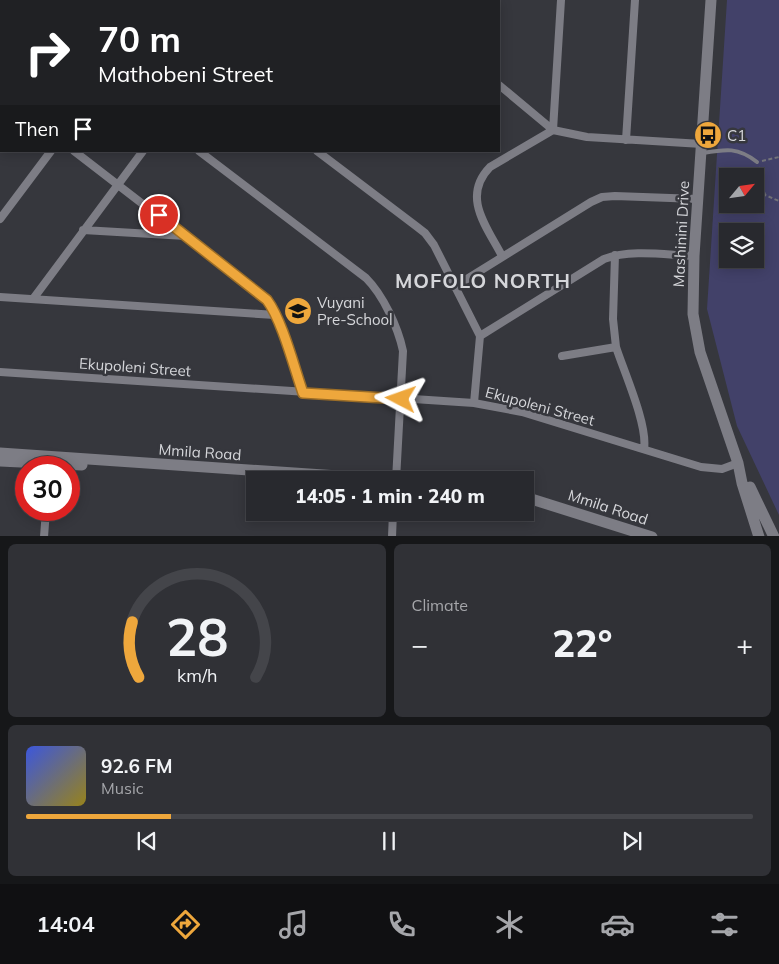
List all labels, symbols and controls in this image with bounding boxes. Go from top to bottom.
text: 70 m [98,17,181,61]
icon: right [15,20,80,85]
text: Mathobeni Street [98,60,273,88]
icon: arrive [69,115,97,143]
text: Then [15,117,59,141]
bus stop icon: C1 [693,120,723,150]
place label: C1 [727,126,746,145]
north arrow [719,168,764,212]
map controls [719,168,764,268]
street label: Mashinini Drive [669,180,693,288]
pin [138,194,180,236]
icon: arrive [145,201,173,229]
button: layers [719,223,764,268]
district label: MOFOLO NORTH [395,268,571,293]
place label: Vuyani Pre-School [317,293,393,329]
school or university icon: Vuyani Pre-School [283,296,313,326]
street label: Ekupoleni Street [78,354,192,380]
position arrow [374,372,426,424]
street label: Ekupoleni Street [483,382,597,430]
street label: Mmila Road [158,440,242,464]
speed limit sign: 30 [15,456,80,521]
text: 14:05 · 1 min · 240 m [295,484,485,508]
street label: Mmila Road [566,485,650,529]
text: Climate [412,595,468,615]
text: 28 [166,604,228,669]
text: 22° [552,619,612,667]
text: − [412,627,428,662]
text: + [736,627,753,662]
text: km/h [177,664,217,686]
text: 92.6 FM [101,754,173,778]
text: Music [101,778,144,798]
icon: previous [133,827,161,855]
icon: pause [375,827,403,855]
icon: next [618,827,646,855]
icon: directions [168,907,203,942]
icon: music [276,907,311,942]
icon: phone [384,907,419,942]
icon: climate [492,907,527,942]
icon: car [600,907,635,942]
icon: filters [707,907,742,942]
text: 14:04 [36,910,95,938]

